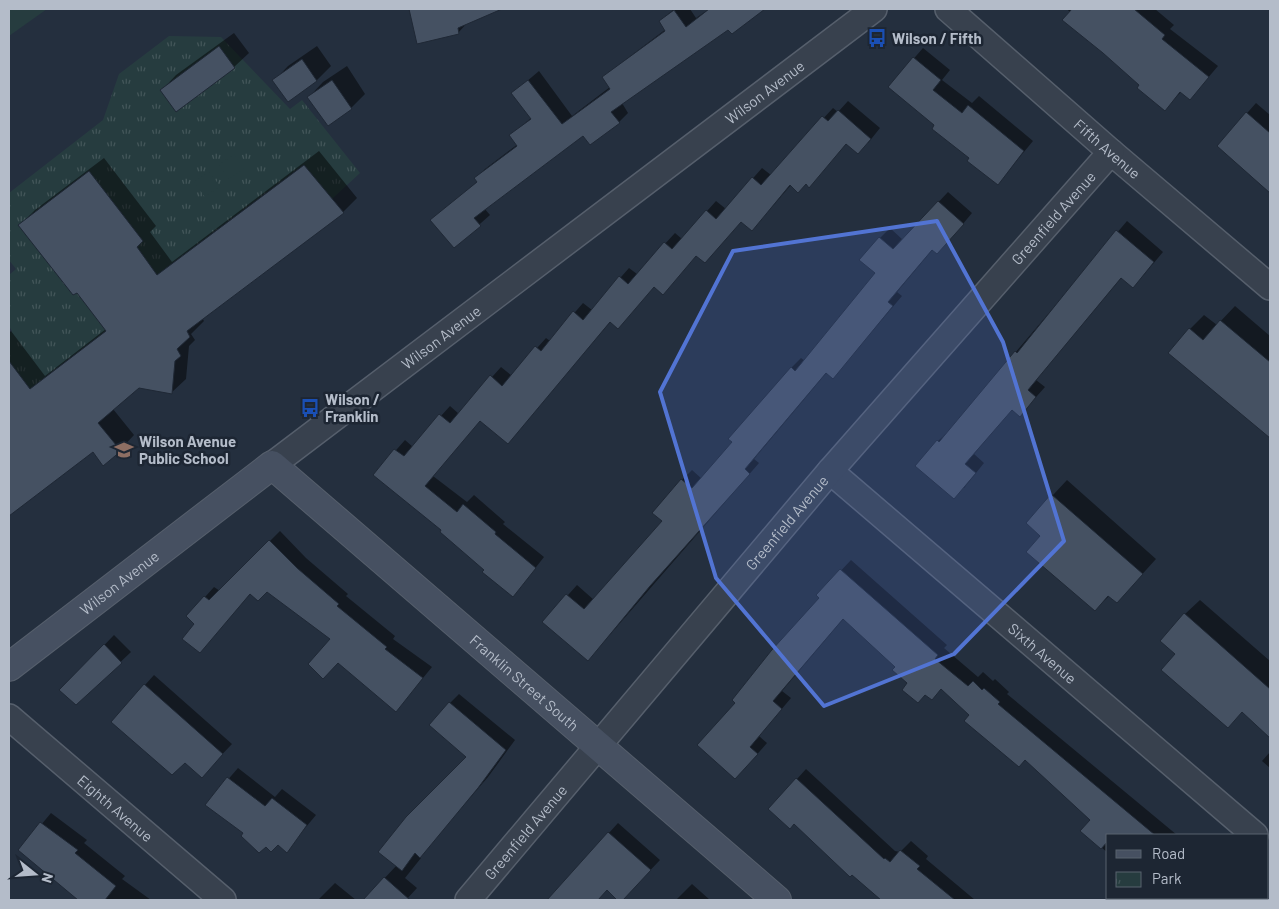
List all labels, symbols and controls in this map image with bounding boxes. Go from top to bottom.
bus stop icon: Wilson / Fifth [866,27,888,49]
place label: Wilson / Fifth [892,29,982,47]
street label: Wilson Avenue [721,56,808,128]
street label: Fifth Avenue [1071,115,1144,182]
street label: Greenfield Avenue [1007,167,1099,268]
street label: Wilson Avenue [398,301,484,373]
place label: Wilson / Franklin [325,390,380,425]
bus stop icon: Wilson / Franklin [299,397,321,419]
place label: Wilson Avenue Public School [139,432,236,467]
school or university icon: Wilson Avenue Public School [113,439,135,461]
street label: Greenfield Avenue [742,471,832,573]
street label: Wilson Avenue [76,546,162,618]
street label: Sixth Avenue [1005,619,1080,687]
street label: Franklin Street South [466,631,583,734]
street label: Eighth Avenue [74,771,157,845]
street label: Greenfield Avenue [480,781,570,883]
legend [1106,834,1269,899]
text: Road [1152,844,1185,862]
north arrow [10,849,60,899]
text: Park [1152,869,1182,887]
text: N [38,871,57,885]

